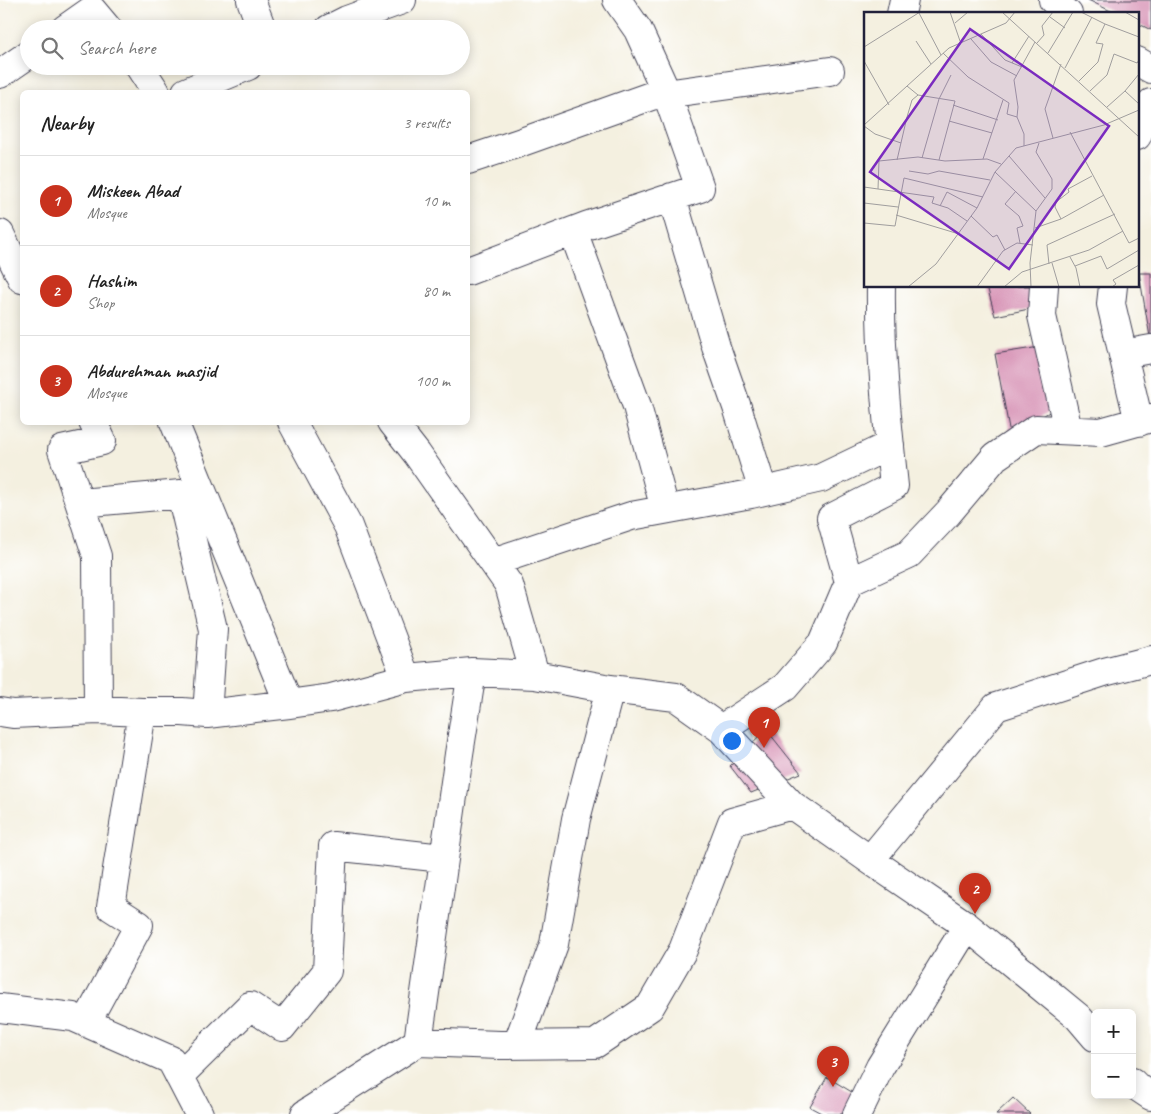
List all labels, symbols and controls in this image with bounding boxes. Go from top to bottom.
inset map [864,12,1138,288]
search box [20,20,470,75]
icon: search [38,34,66,62]
text: Search here [78,36,155,60]
text: Nearby [40,110,93,136]
text: 3 results [403,113,450,133]
text: Miskeen Abad [87,179,179,203]
text: 1 [52,191,60,211]
text: 10 m [423,191,450,211]
text: Mosque [87,203,127,223]
text: Hashim [87,269,136,293]
text: 2 [52,281,60,301]
text: 80 m [423,281,450,301]
text: Shop [87,293,114,313]
text: Abdurehman masjid [87,359,216,383]
text: 3 [52,371,60,391]
text: 100 m [416,371,450,391]
text: Mosque [87,383,127,403]
pin: 1 [748,707,780,748]
your location [719,728,745,754]
pin: 2 [959,873,991,914]
map controls [1091,1009,1136,1099]
button: + [1091,1009,1136,1054]
pin: 3 [817,1046,849,1087]
button: − [1091,1054,1136,1099]

